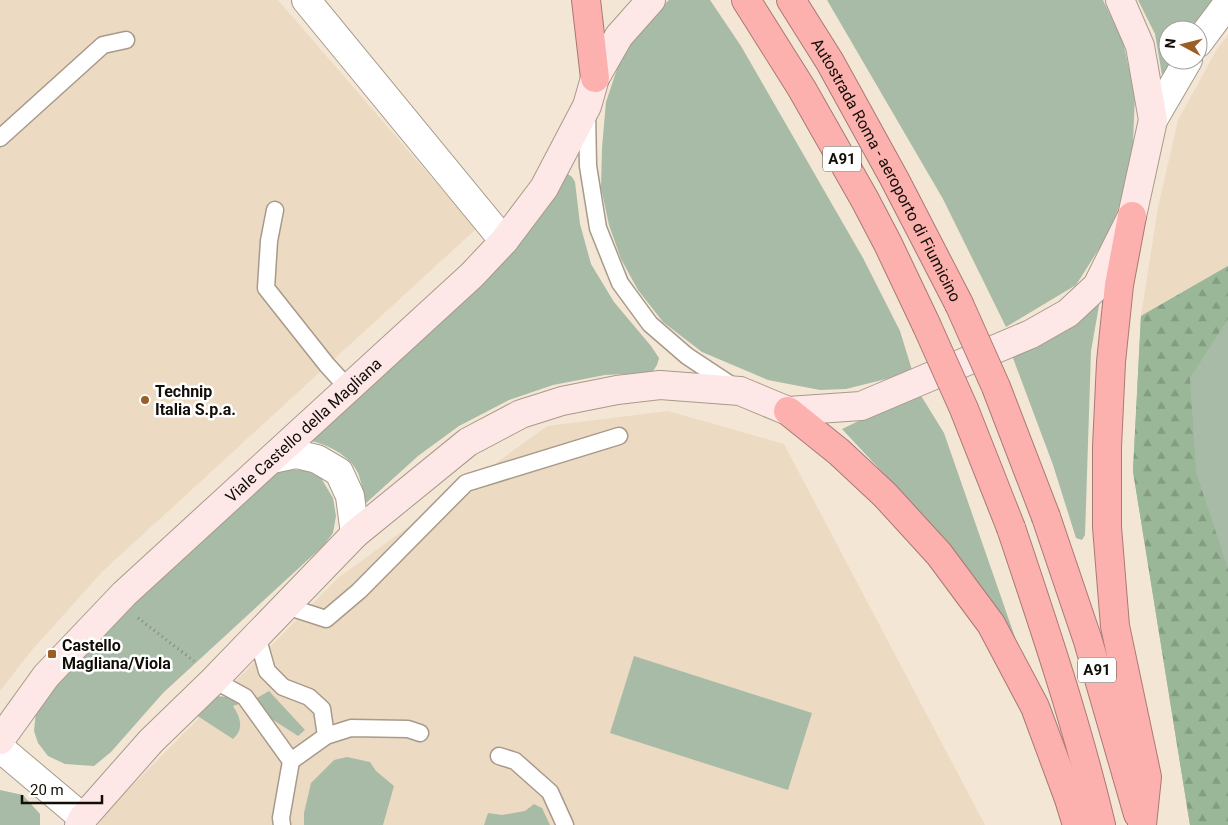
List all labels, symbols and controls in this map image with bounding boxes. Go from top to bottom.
north arrow [1158,20,1208,70]
street label: Autostrada Roma - aeroporto di Fiumicino [808,34,966,305]
text: N [1162,38,1179,49]
road number: A91 [823,146,861,172]
street label: Viale Castello della Magliana [221,354,385,506]
place label: Technip Italia S.p.a. [155,382,236,419]
marker: Technip Italia S.p.a. [139,394,151,406]
place label: Castello Magliana/Viola [62,636,171,673]
marker: Castello Magliana/Viola [46,648,58,660]
road number: A91 [1078,658,1116,682]
scale bar [22,772,102,804]
text: 20 m [30,781,64,799]

